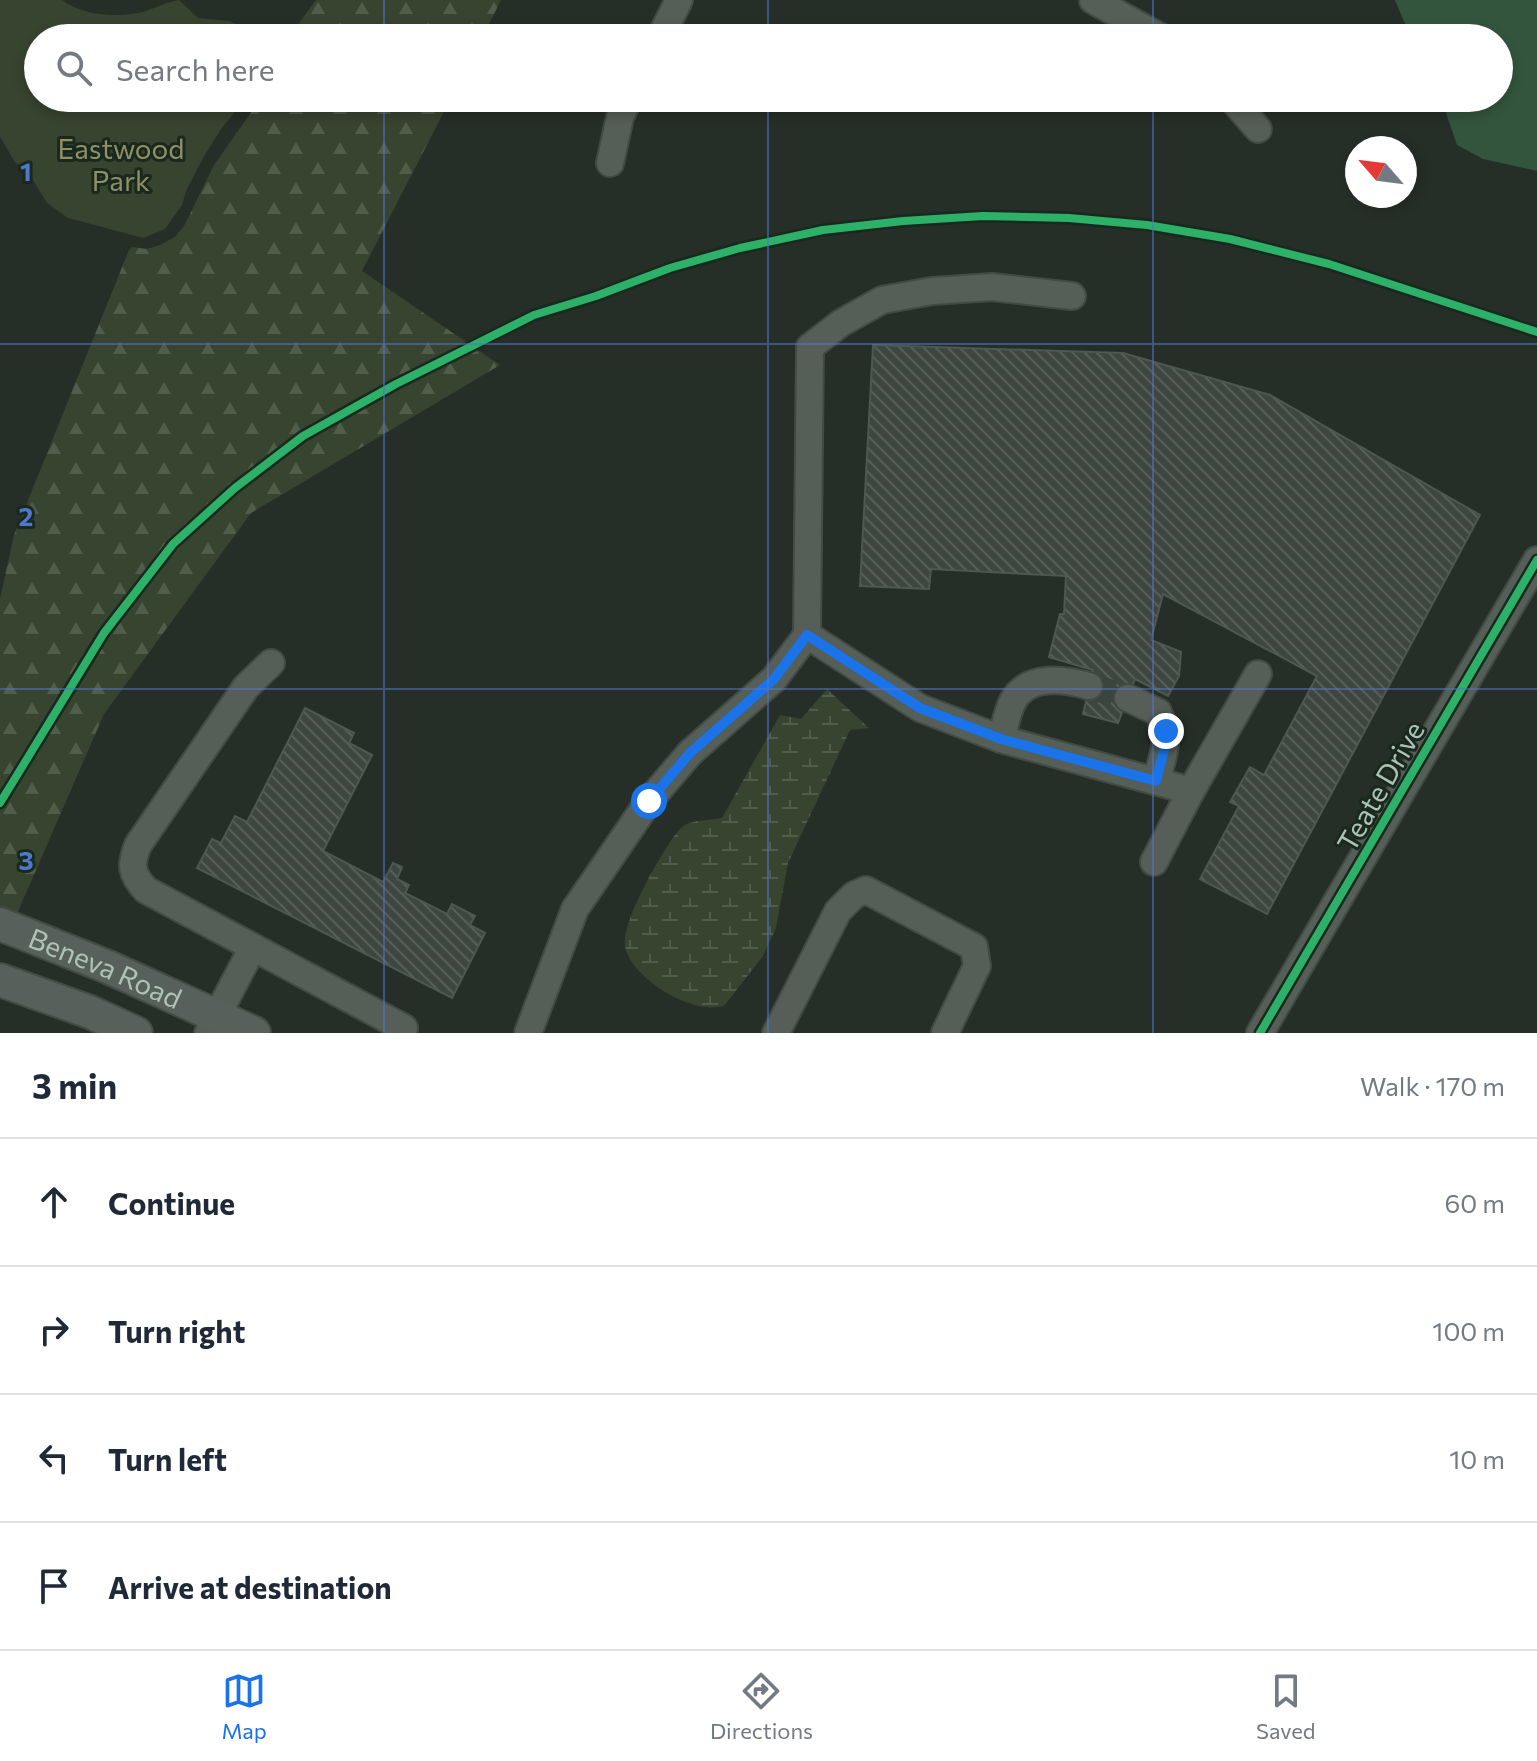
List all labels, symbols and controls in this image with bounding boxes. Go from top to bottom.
search box [24,24,1513,112]
icon: search [52,46,96,90]
text: Search here [116,50,275,87]
park label: Eastwood Park [58,131,184,197]
north arrow [1345,136,1417,208]
text: 1 [20,155,32,186]
text: 2 [19,500,33,531]
route end [1148,713,1184,749]
street label: Teate Drive [1329,715,1431,857]
route start [631,783,667,819]
text: 3 [18,844,34,875]
street label: Beneva Road [24,920,187,1015]
text: 3 min [32,1064,117,1106]
text: Walk · 170 m [1360,1070,1505,1101]
icon: ahead [32,1180,76,1224]
text: Continue [108,1184,235,1221]
text: 60 m [1445,1187,1505,1218]
icon: right [32,1308,76,1352]
text: Turn right [108,1312,245,1349]
text: 100 m [1432,1315,1505,1346]
icon: left [32,1436,76,1480]
text: Turn left [108,1440,227,1477]
text: 10 m [1449,1443,1505,1474]
icon: arrive [32,1564,76,1608]
text: Arrive at destination [108,1568,392,1605]
tab: Map [222,1669,267,1744]
tab: Directions [710,1669,813,1744]
tab: Saved [1256,1669,1315,1744]

